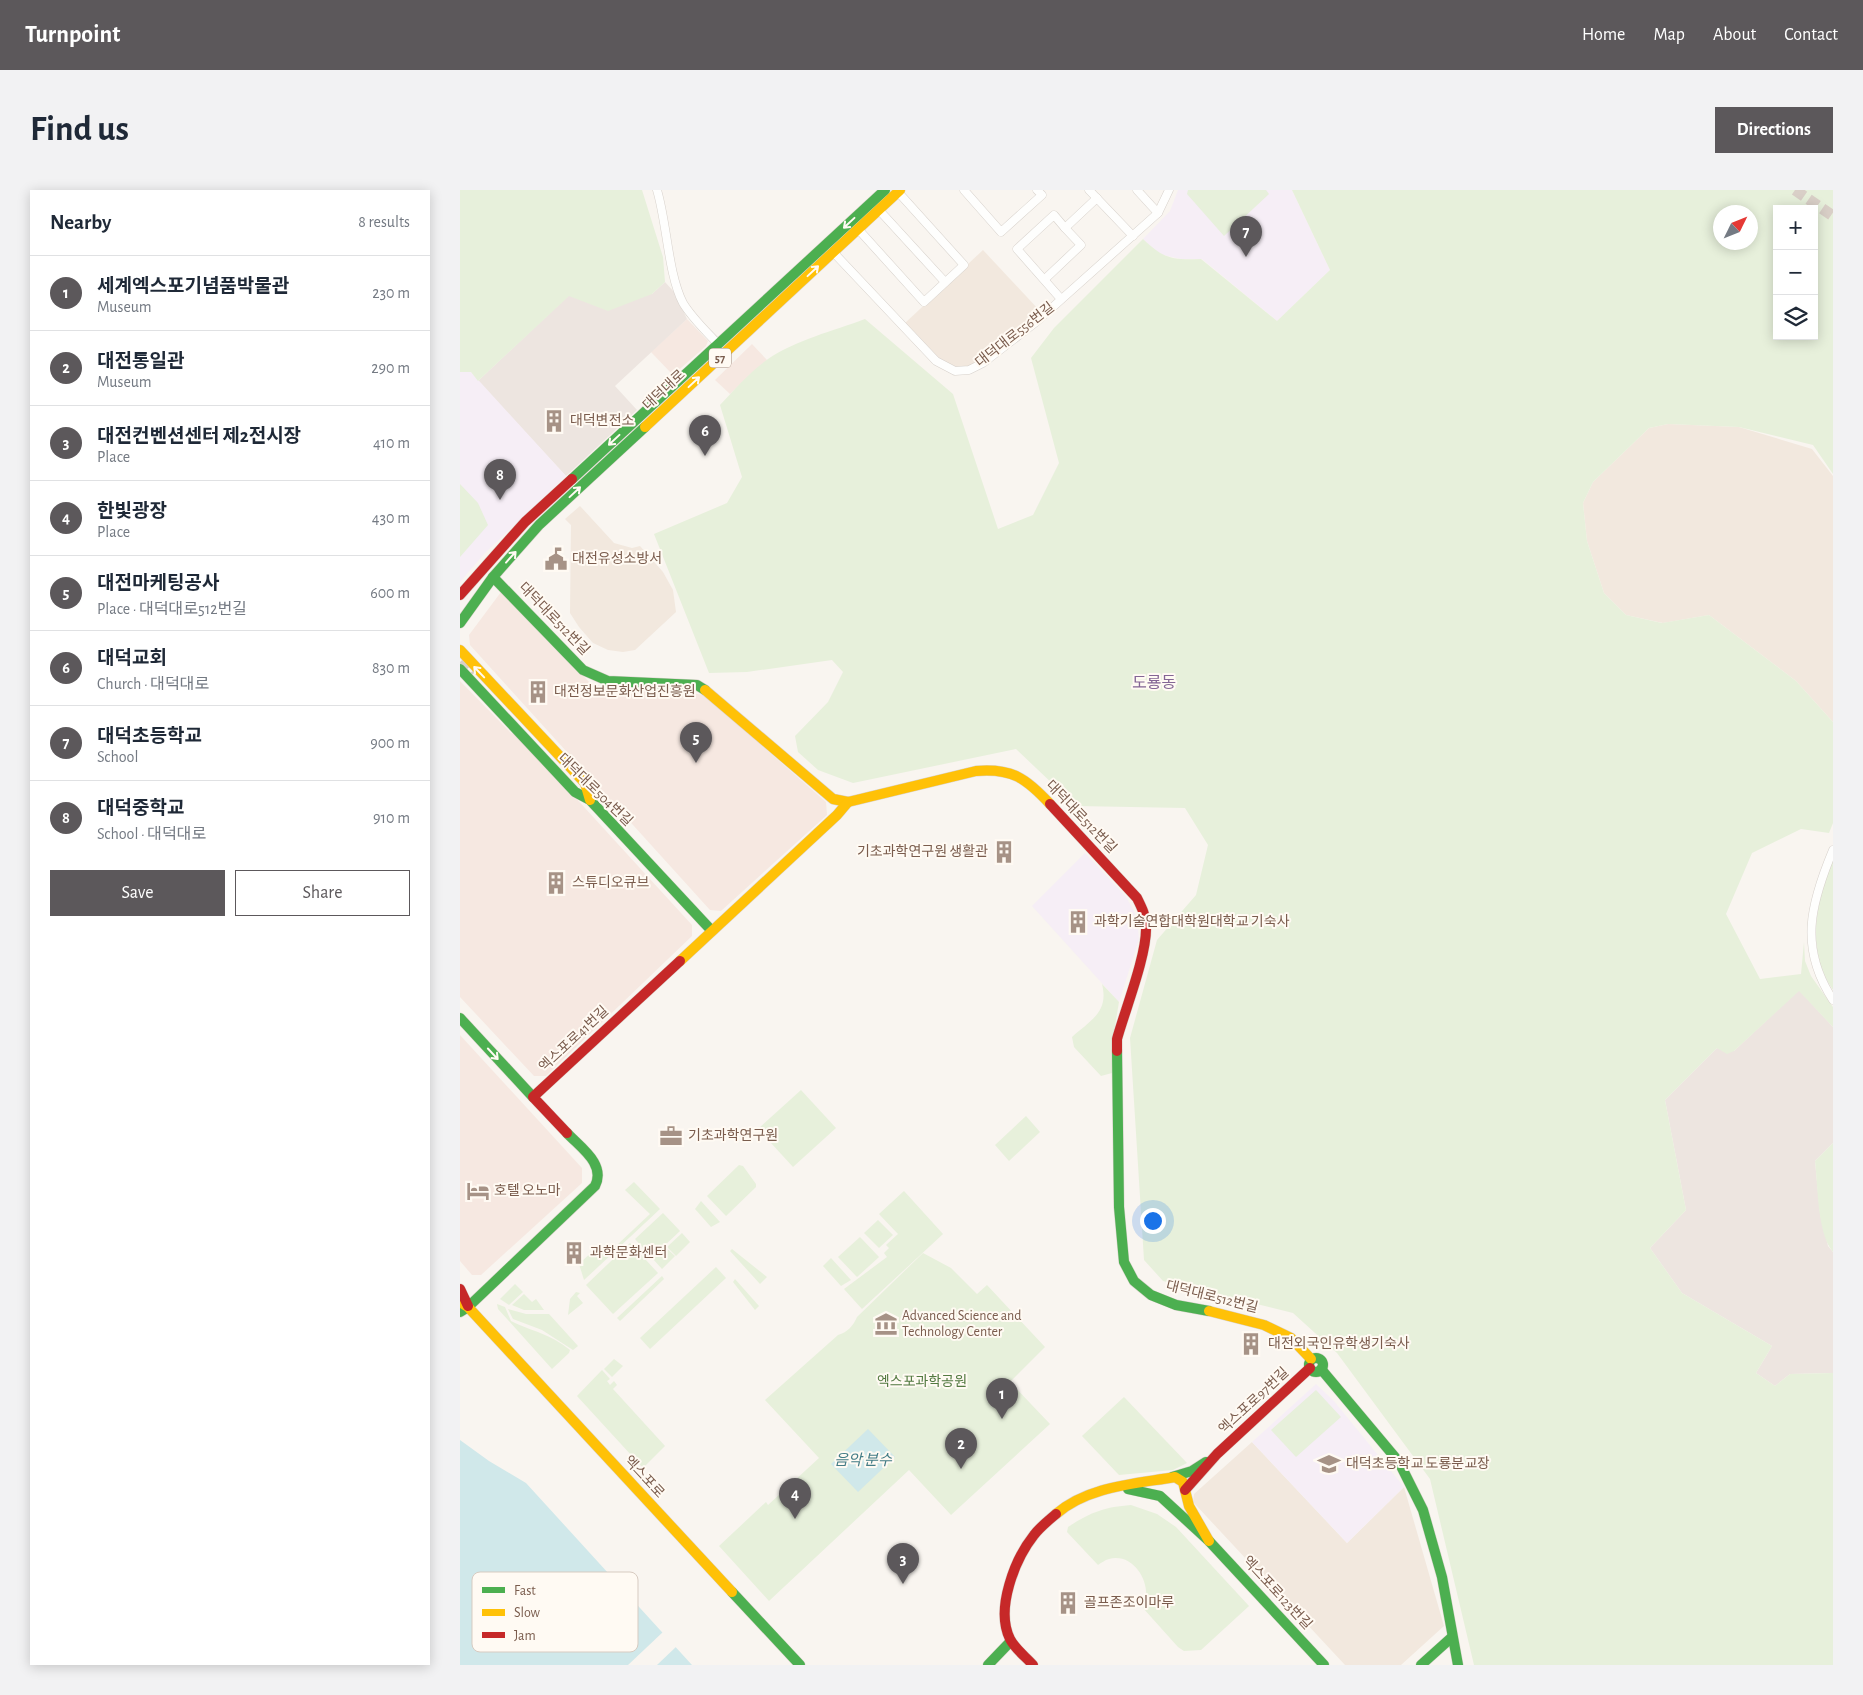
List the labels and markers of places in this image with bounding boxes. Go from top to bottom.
pin: 7 [1230,216,1262,257]
building icon: 대덕변전소 [541,408,567,434]
place label: 대덕변전소 [570,413,635,428]
pin: 6 [689,415,721,456]
pin: 8 [484,459,516,500]
public building icon: 대전유성소방서 [543,546,569,572]
place label: 대전유성소방서 [572,551,662,566]
building icon: 대전정보문화산업진흥원 [525,679,551,705]
place label: 대전정보문화산업진흥원 [554,684,696,699]
pin: 5 [680,722,712,763]
building icon: 기초과학연구원 생활관 [991,839,1017,865]
place label: 기초과학연구원 생활관 [857,843,988,859]
building icon: 스튜디오큐브 [543,870,569,896]
place label: 스튜디오큐브 [572,875,649,890]
building icon: 과학기술연합대학원대학교 기숙사 [1065,909,1091,935]
place label: 과학기술연합대학원대학교 기숙사 [1094,913,1290,929]
office icon: 기초과학연구원 [658,1123,684,1149]
place label: 기초과학연구원 [688,1127,778,1143]
hotel icon: 호텔 오노마 [465,1178,491,1204]
place label: 호텔 오노마 [494,1183,561,1198]
building icon: 과학문화센터 [561,1240,587,1266]
place label: 과학문화센터 [590,1244,667,1260]
place label: Advanced Science and Technology Center [902,1309,1021,1339]
museum icon: Advanced Science and Technology Center [873,1311,899,1337]
building icon: 대전외국인유학생기숙사 [1238,1331,1264,1357]
place label: 대전외국인유학생기숙사 [1268,1335,1410,1351]
pin: 1 [986,1378,1018,1419]
pin: 2 [945,1428,977,1469]
school or university icon: 대덕초등학교 도룡분교장 [1316,1451,1342,1477]
place label: 대덕초등학교 도룡분교장 [1346,1455,1490,1471]
pin: 4 [779,1478,811,1519]
pin: 3 [887,1543,919,1584]
building icon: 골프존조이마루 [1055,1590,1081,1616]
place label: 골프존조이마루 [1084,1595,1174,1610]

